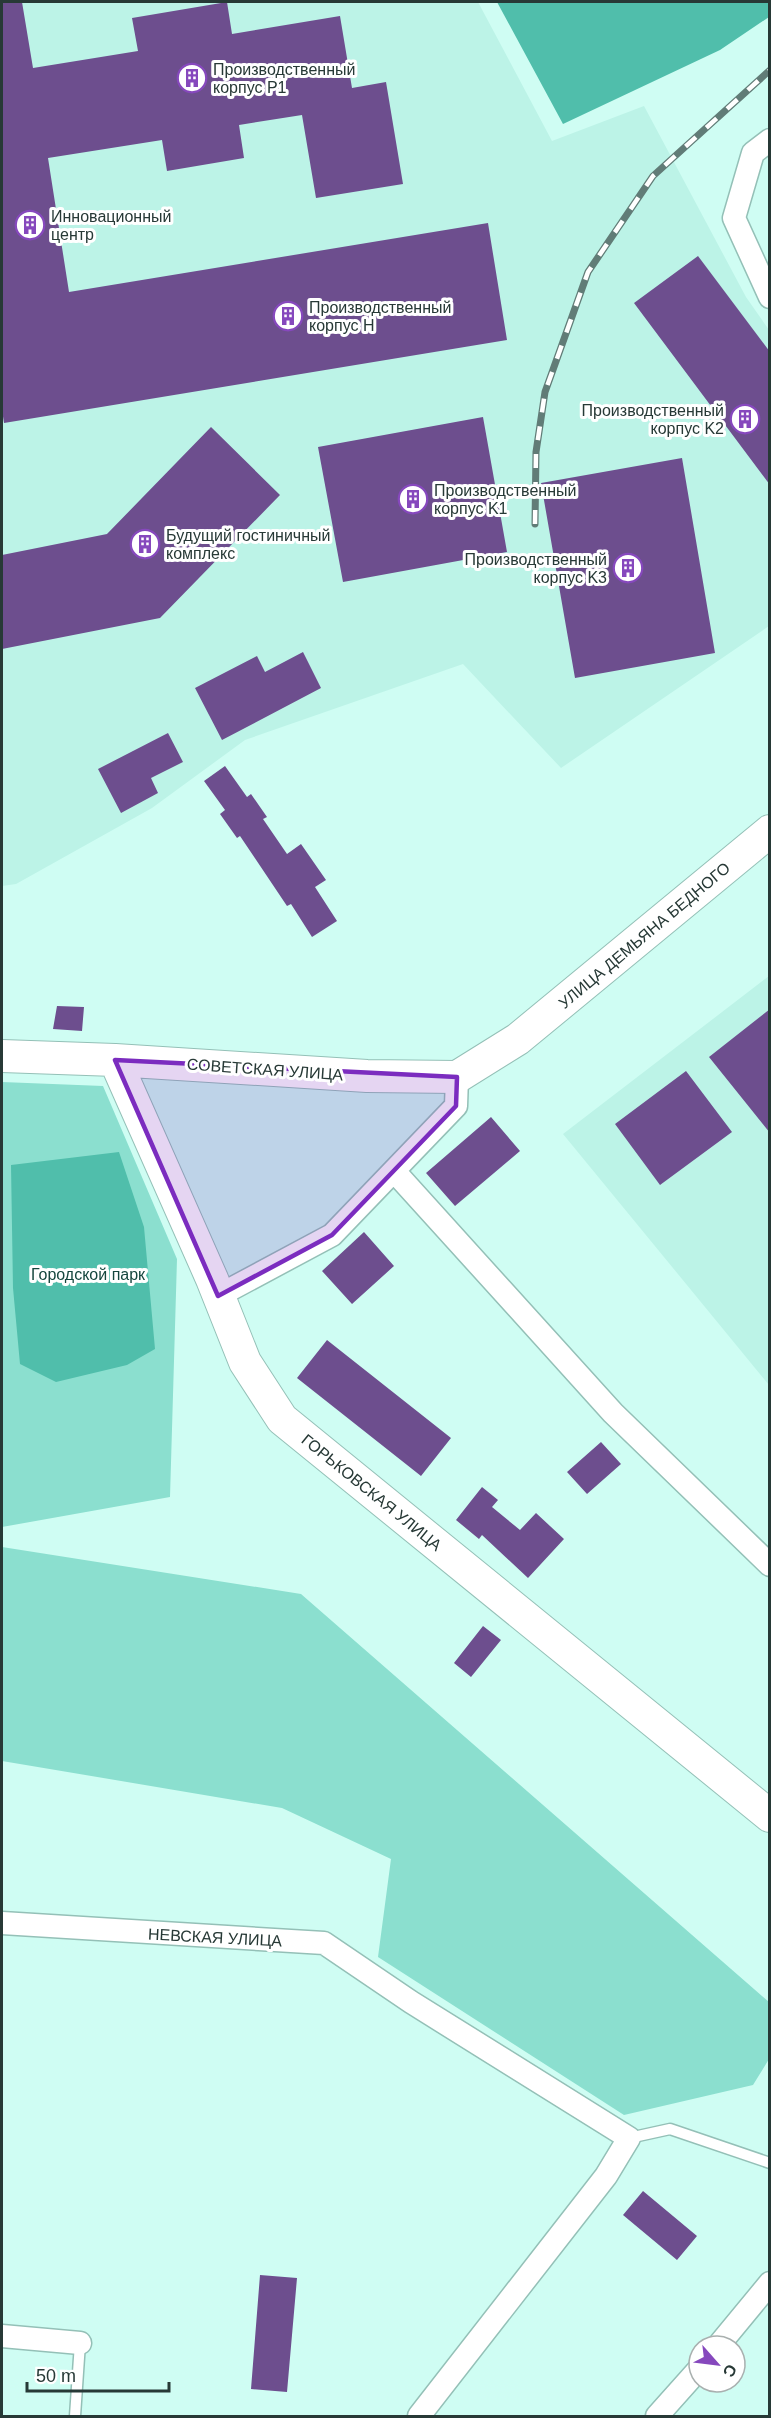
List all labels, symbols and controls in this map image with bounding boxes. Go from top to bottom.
place label: Производственный корпус P1 [213,61,355,96]
building icon: Производственный корпус P1 [176,62,208,94]
place label: Инновационный центр [51,208,171,243]
building icon: Инновационный центр [14,209,46,241]
place label: Производственный корпус H [309,299,451,334]
building icon: Производственный корпус H [272,300,304,332]
place label: Производственный корпус K2 [582,402,724,437]
building icon: Производственный корпус K2 [729,403,761,435]
place label: Производственный корпус K1 [434,482,576,517]
building icon: Производственный корпус K1 [397,483,429,515]
place label: Будущий гостиничный комплекс [166,527,330,562]
building icon: Будущий гостиничный комплекс [129,528,161,560]
place label: Производственный корпус K3 [465,551,607,586]
building icon: Производственный корпус K3 [612,552,644,584]
street label: УЛИЦА ДЕМЬЯНА БЕДНОГО [555,859,733,1012]
street label: СОВЕТСКАЯ УЛИЦА [186,1056,344,1083]
park label: Городской парк [31,1266,146,1283]
street label: ГОРЬКОВСКАЯ УЛИЦА [298,1431,445,1554]
street label: НЕВСКАЯ УЛИЦА [148,1926,283,1950]
north arrow [687,2334,747,2394]
scale bar [27,2355,170,2393]
text: С [719,2362,740,2380]
text: 50 m [36,2366,76,2386]

